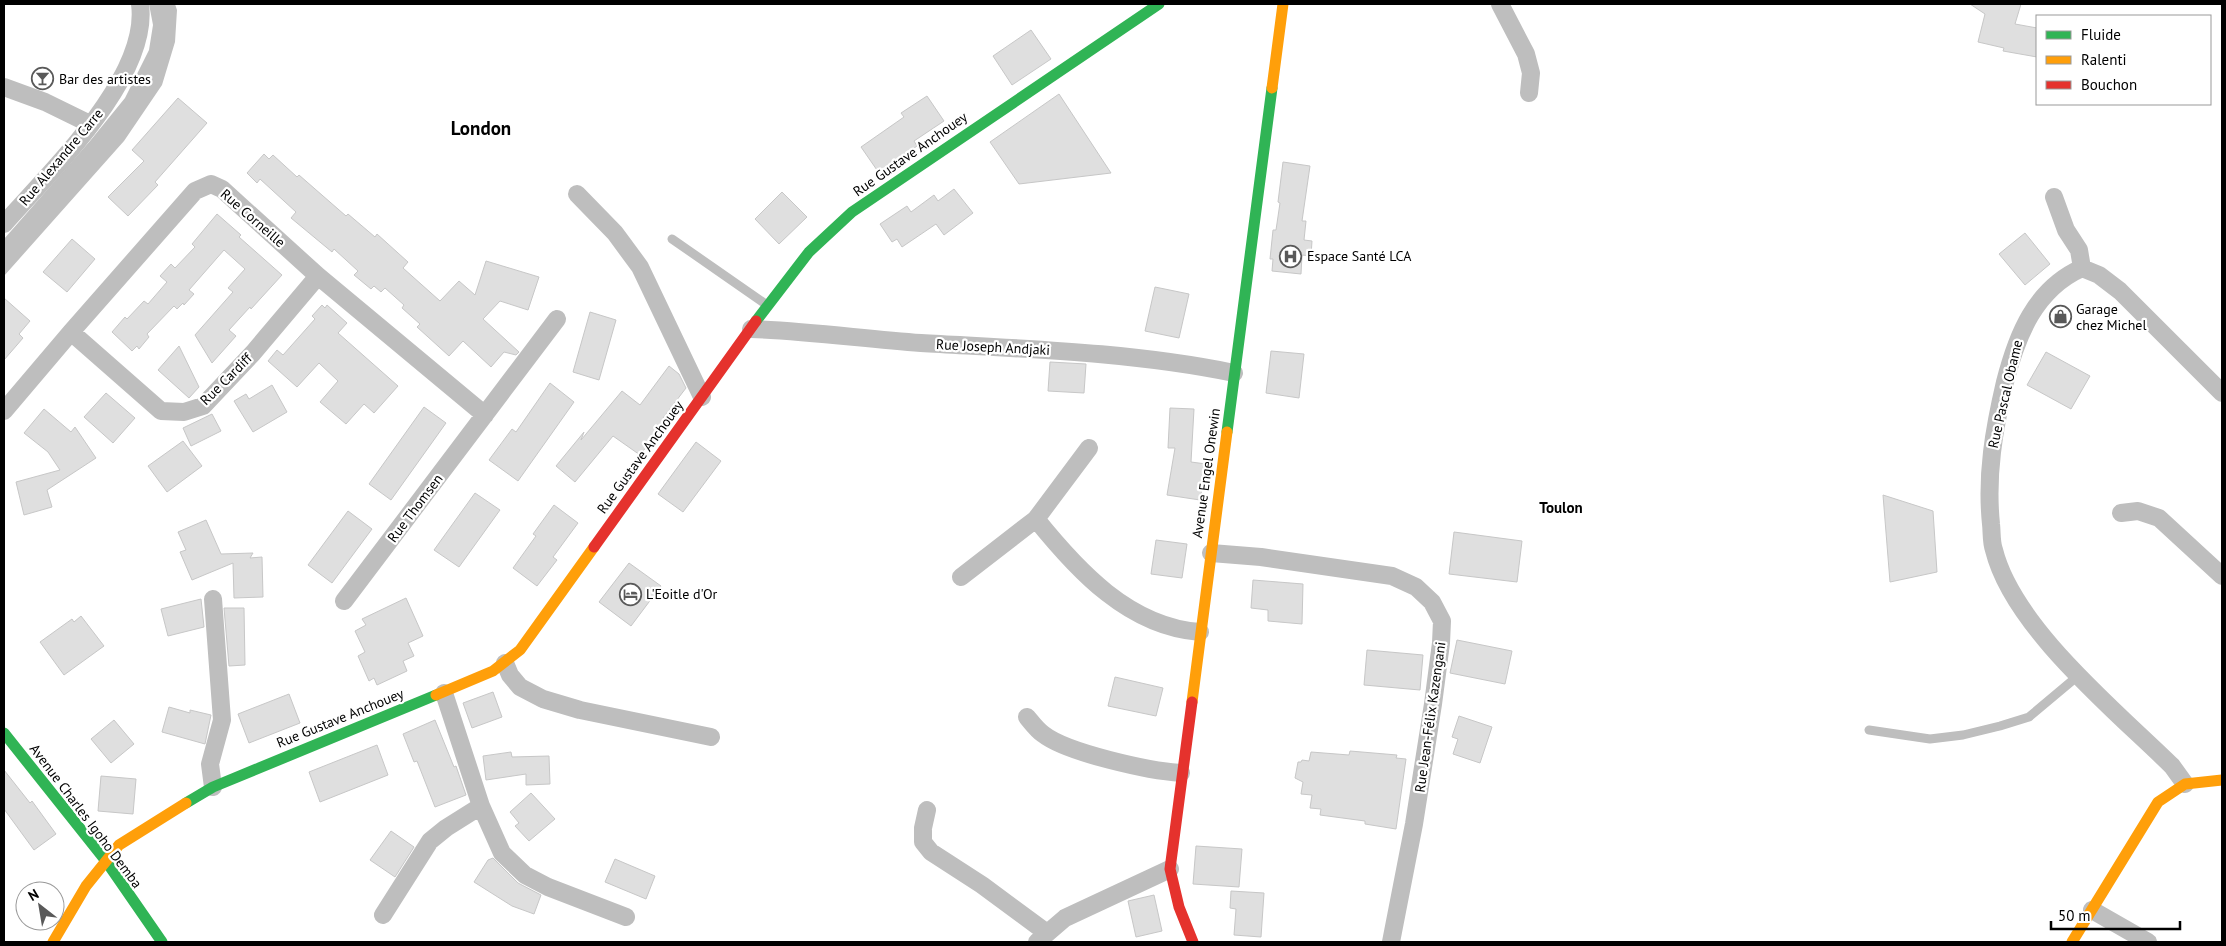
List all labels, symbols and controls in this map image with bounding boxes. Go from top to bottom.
legend [2036,15,2211,105]
text: Fluide [2081,25,2121,44]
text: Ralenti [2081,50,2127,69]
bar icon: Bar des artistes [31,67,55,91]
place label: Bar des artistes [59,70,151,88]
text: Bouchon [2081,75,2137,94]
street label: Rue Alexandre Carre [15,105,107,209]
street label: Rue Gustave Anchouey [849,108,971,200]
district label: London [451,116,511,140]
street label: Rue Corneille [217,185,289,251]
hospital icon: Espace Santé LCA [1279,244,1303,268]
place label: Espace Santé LCA [1307,247,1412,265]
place label: Garage chez Michel [2076,300,2147,334]
shop icon: Garage chez Michel [2048,305,2072,329]
street label: Rue Joseph Andjaki [935,335,1051,359]
street label: Rue Pascal Obame [1984,338,2026,450]
street label: Rue Cardiff [196,349,256,409]
street label: Rue Gustave Anchouey [593,397,687,517]
street label: Avenue Engel Onewin [1188,407,1224,539]
street label: Rue Thomsen [383,470,447,546]
district label: Toulon [1539,498,1583,517]
hotel icon: L'Eoitle d'Or [618,582,642,606]
place label: L'Eoitle d'Or [646,585,718,603]
street label: Rue Jean-Félix Kazengani [1411,641,1449,793]
street label: Rue Gustave Anchouey [274,684,407,752]
street label: Avenue Charles Igoho Demba [26,740,146,892]
north arrow [15,881,65,931]
text: N [25,885,42,905]
scale bar [2051,898,2180,930]
text: 50 m [2058,906,2091,925]

